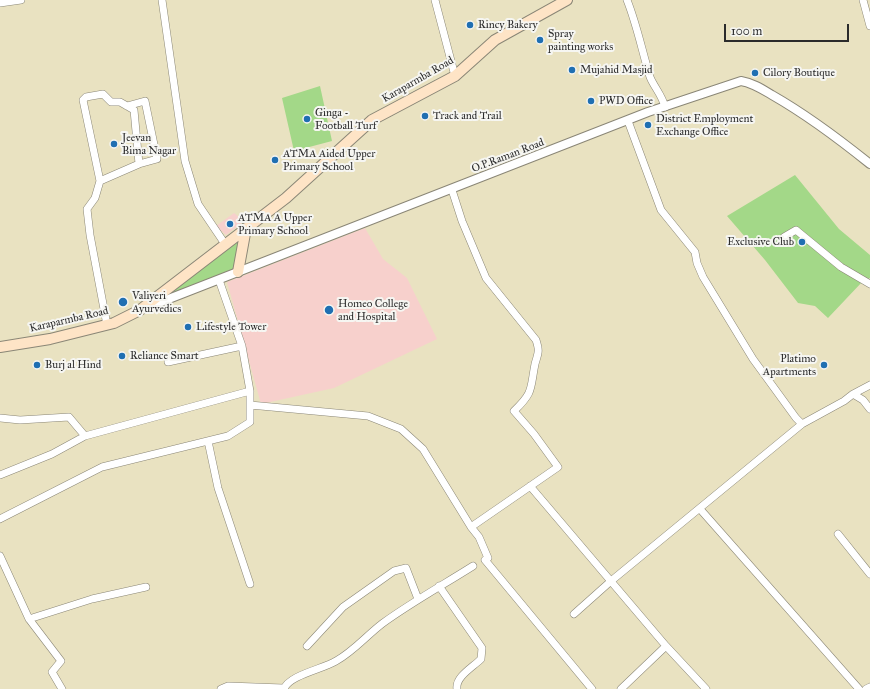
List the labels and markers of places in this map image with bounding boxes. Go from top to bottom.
place label: Rincy Bakery [478,18,538,32]
marker: Rincy Bakery [465,20,475,30]
place label: Spray painting works [548,27,613,53]
marker: Spray painting works [535,35,545,45]
place label: Mujahid Masjid [580,63,653,77]
marker: Mujahid Masjid [567,65,577,75]
place label: Cilory Boutique [763,66,835,80]
marker: Cilory Boutique [750,68,760,78]
place label: PWD Office [599,94,653,108]
marker: PWD Office [586,96,596,106]
place label: Ginga - Football Turf [315,106,376,132]
place label: Track and Trail [433,109,502,123]
marker: Track and Trail [420,111,430,121]
place label: District Employment Exchange Office [656,112,753,138]
marker: Ginga - Football Turf [302,114,312,124]
marker: District Employment Exchange Office [643,120,653,130]
place label: Jeevan Bima Nagar [122,131,176,157]
marker: Jeevan Bima Nagar [109,139,119,149]
place label: ATMA Aided Upper Primary School [283,147,375,173]
marker: ATMA Aided Upper Primary School [270,155,280,165]
place label: ATMA A Upper Primary School [238,211,312,237]
marker: ATMA A Upper Primary School [225,219,235,229]
place label: Exclusive Club [727,235,794,249]
marker: Exclusive Club [797,237,807,247]
place label: Valiyeri Ayurvedics [132,289,181,315]
marker: Valiyeri Ayurvedics [117,296,129,308]
place label: Homeo College and Hospital [338,297,408,323]
marker: Homeo College and Hospital [323,304,335,316]
place label: Lifestyle Tower [196,320,266,334]
marker: Lifestyle Tower [183,322,193,332]
place label: Reliance Smart [130,349,199,363]
marker: Reliance Smart [117,351,127,361]
place label: Platimo Apartments [763,352,816,378]
place label: Burj al Hind [45,358,101,372]
marker: Burj al Hind [32,360,42,370]
marker: Platimo Apartments [819,360,829,370]

